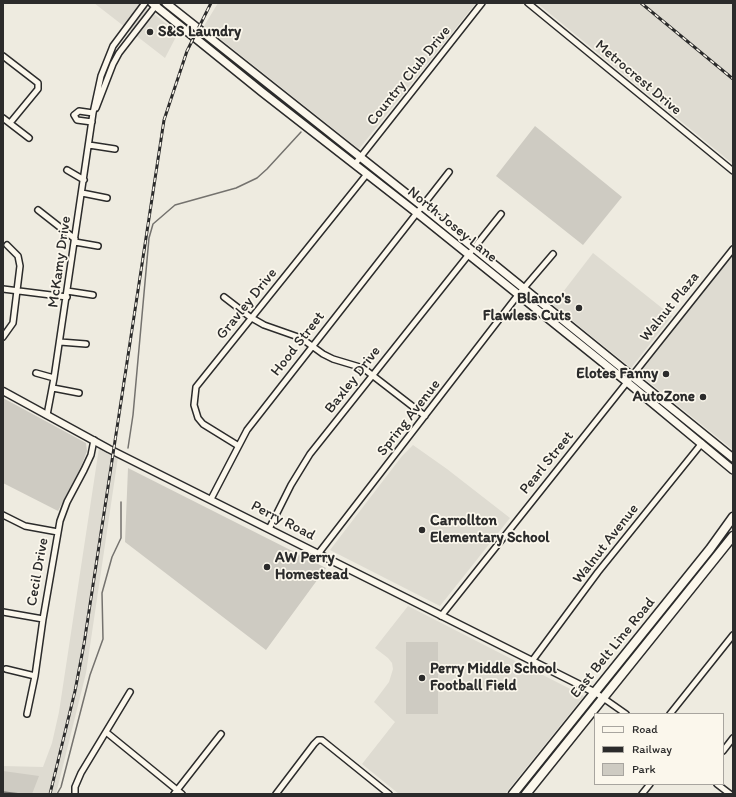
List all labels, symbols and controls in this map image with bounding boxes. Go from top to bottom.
street label: Country Club Drive [363,22,455,130]
place label: S&S Laundry [158,23,241,41]
marker: S&S Laundry [145,27,155,37]
street label: Metrocrest Drive [591,37,685,119]
street label: North Josey Lane [403,183,501,267]
street label: McKamy Drive [45,215,75,309]
street label: Gravley Drive [213,265,281,343]
street label: Walnut Plaza [636,269,704,345]
place label: Blanco's Flawless Cuts [483,290,571,325]
marker: Blanco's Flawless Cuts [574,303,584,313]
street label: Hood Street [267,308,329,380]
street label: Baxley Drive [321,343,385,417]
place label: Elotes Fanny [576,365,658,383]
marker: Elotes Fanny [661,369,671,379]
street label: Spring Avenue [373,376,445,460]
place label: AutoZone [633,388,695,406]
marker: AutoZone [698,392,708,402]
street label: Pearl Street [516,428,578,498]
street label: Perry Road [248,497,318,545]
street label: Walnut Avenue [569,500,643,588]
place label: Carrollton Elementary School [430,512,550,547]
marker: Carrollton Elementary School [417,525,427,535]
street label: Cecil Drive [23,536,53,608]
place label: AW Perry Homestead [275,549,348,584]
marker: AW Perry Homestead [262,562,272,572]
street label: East Belt Line Road [567,594,659,702]
place label: Perry Middle School Football Field [430,660,557,695]
marker: Perry Middle School Football Field [417,673,427,683]
legend [594,713,724,785]
text: Road [632,722,658,736]
text: Railway [632,742,672,756]
text: Park [632,762,656,776]

